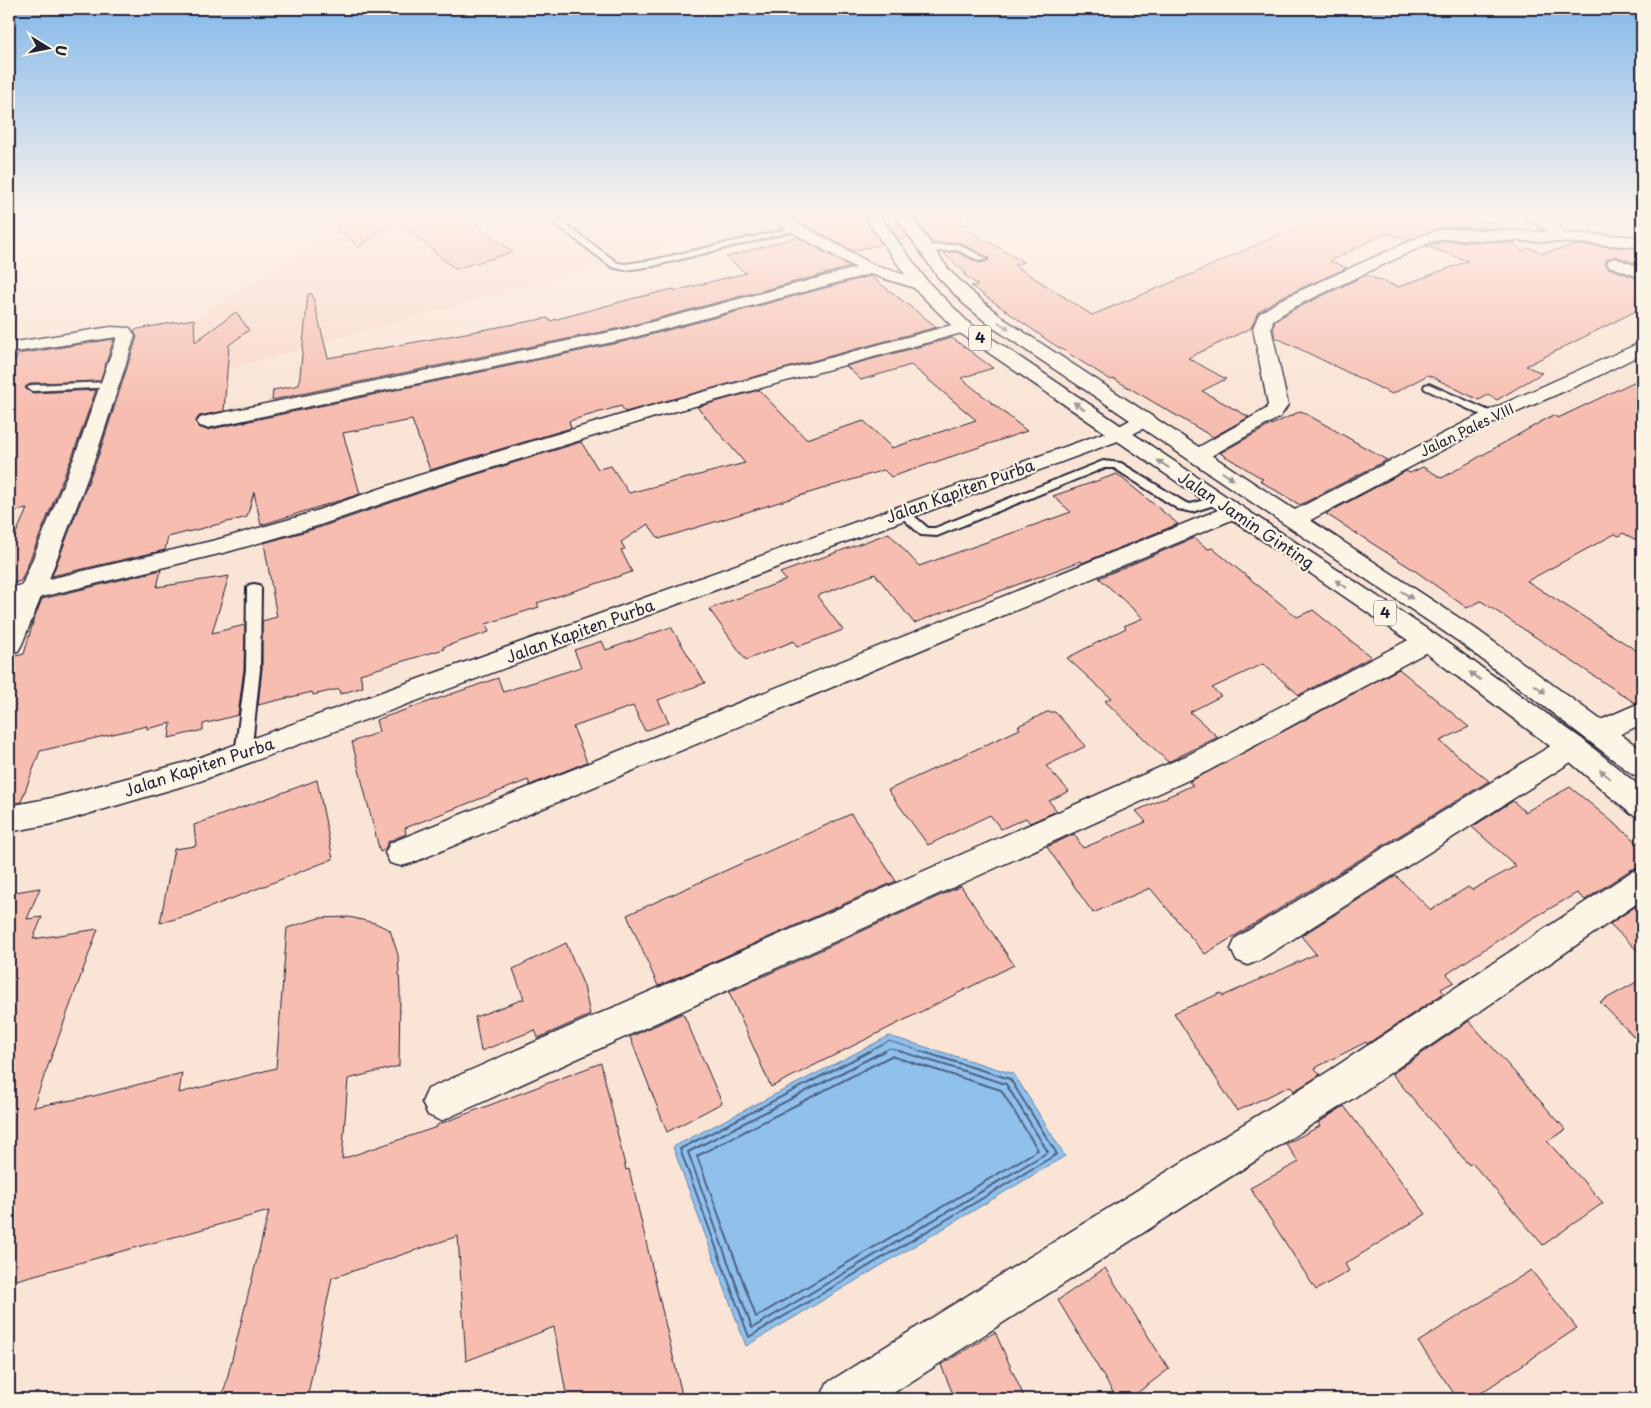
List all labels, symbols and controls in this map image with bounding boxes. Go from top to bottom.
north arrow [22,22,72,72]
text: U [50,43,73,57]
one-way arrow [997,321,1011,331]
road number: 4 [969,326,991,350]
street label: Jalan Pales VIII [1416,398,1518,462]
one-way arrow [1072,401,1085,411]
street label: Jalan Kapiten Purba [882,452,1037,528]
one-way arrow [1156,459,1170,469]
street label: Jalan Jamin Ginting [1174,465,1319,574]
one-way arrow [1222,471,1235,481]
one-way arrow [1335,579,1348,589]
one-way arrow [1401,590,1414,600]
street label: Jalan Kapiten Purba [502,592,657,668]
road number: 4 [1374,600,1396,626]
one-way arrow [1468,671,1482,681]
one-way arrow [1533,684,1547,694]
street label: Jalan Kapiten Purba [120,730,277,802]
one-way arrow [1599,768,1611,780]

